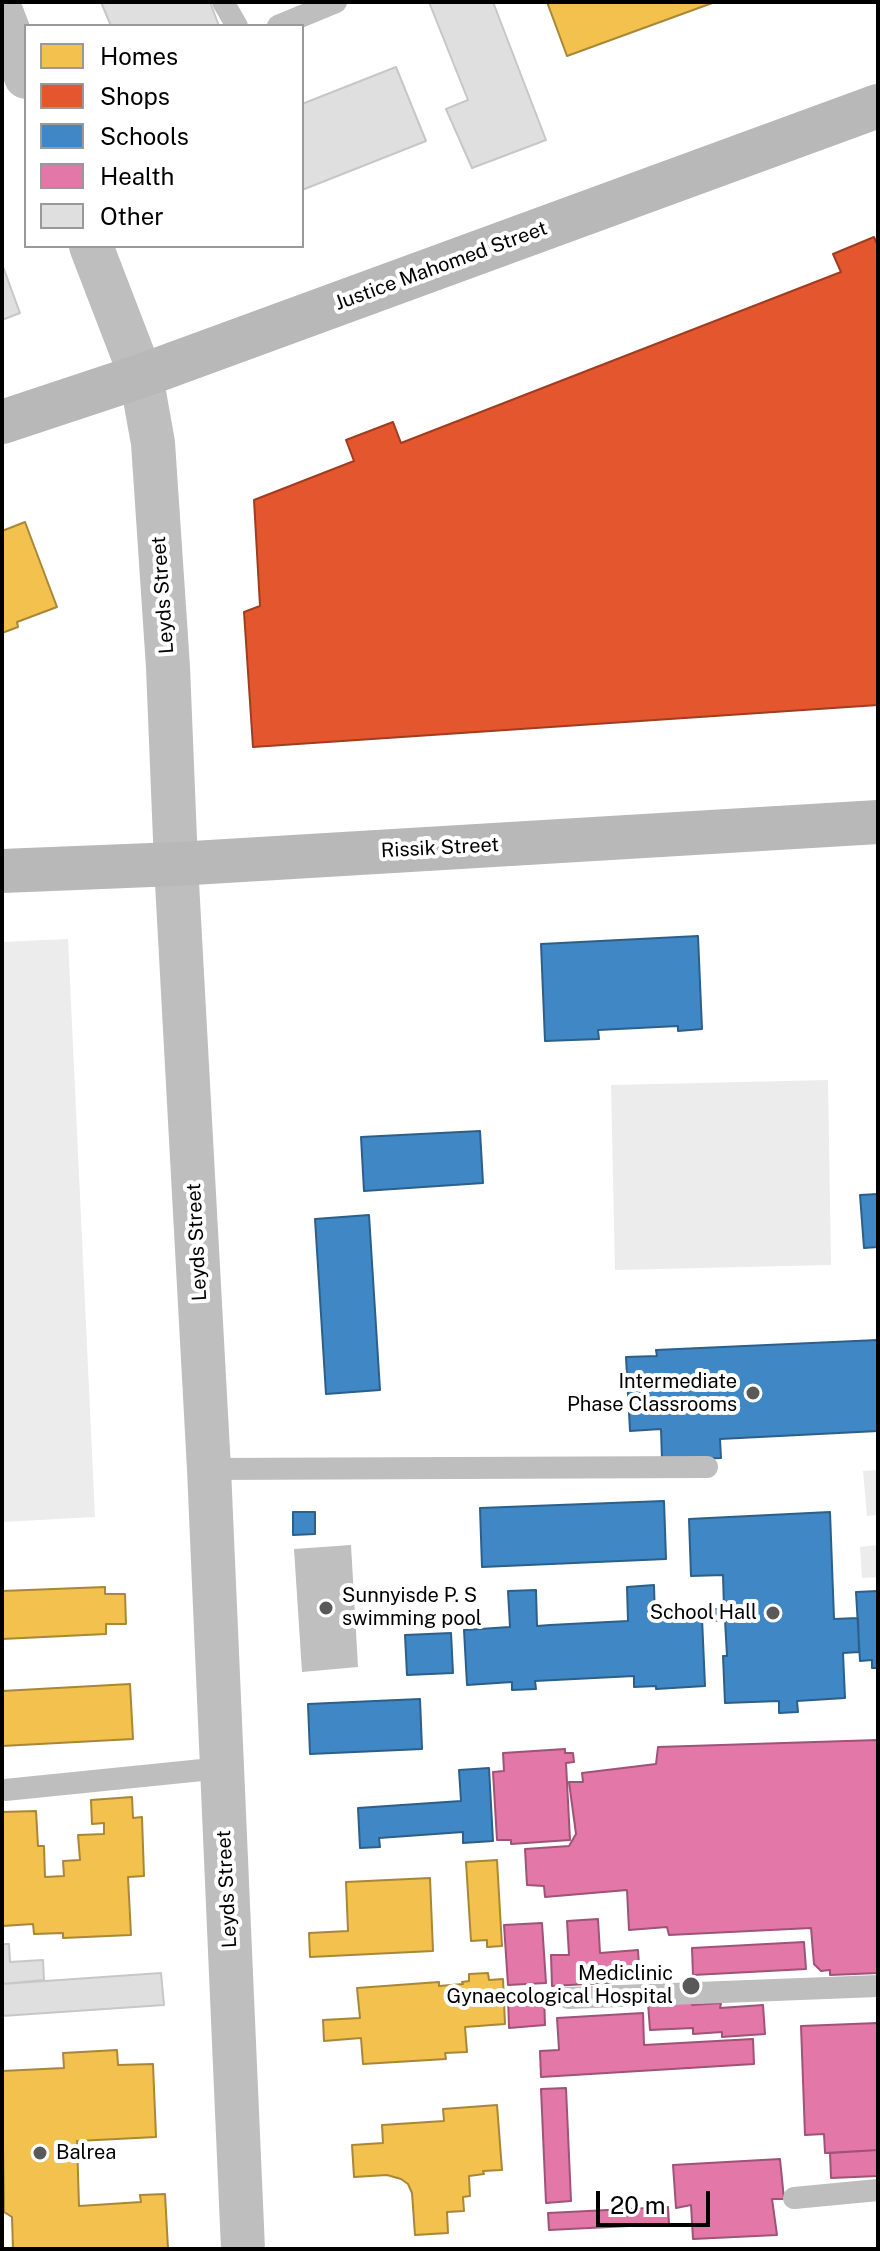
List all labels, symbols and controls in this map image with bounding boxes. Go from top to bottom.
legend [24,24,304,248]
text: Homes [100,42,178,70]
text: Shops [100,82,170,110]
text: Schools [100,122,189,150]
text: Health [100,162,174,190]
text: Other [100,202,164,230]
street label: Justice Mahomed Street [331,216,551,316]
street label: Leyds Street [147,535,179,655]
street label: Rissik Street [380,833,500,863]
street label: Leyds Street [182,1182,212,1302]
place label: Intermediate Phase Classrooms [567,1370,737,1417]
marker: Intermediate Phase Classrooms [744,1384,762,1402]
place label: Sunnyisde P. S swimming pool [342,1584,482,1631]
marker: Sunnyisde P. S swimming pool [317,1599,335,1617]
place label: School Hall [650,1601,757,1625]
marker: School Hall [764,1604,782,1622]
street label: Leyds Street [212,1829,242,1949]
place label: Mediclinic Gynaecological Hospital [446,1962,673,2009]
marker: Mediclinic Gynaecological Hospital [680,1975,702,1997]
place label: Balrea [56,2141,116,2165]
marker: Balrea [31,2144,49,2162]
scale bar [600,2175,714,2225]
text: 20 m [610,2191,666,2219]

